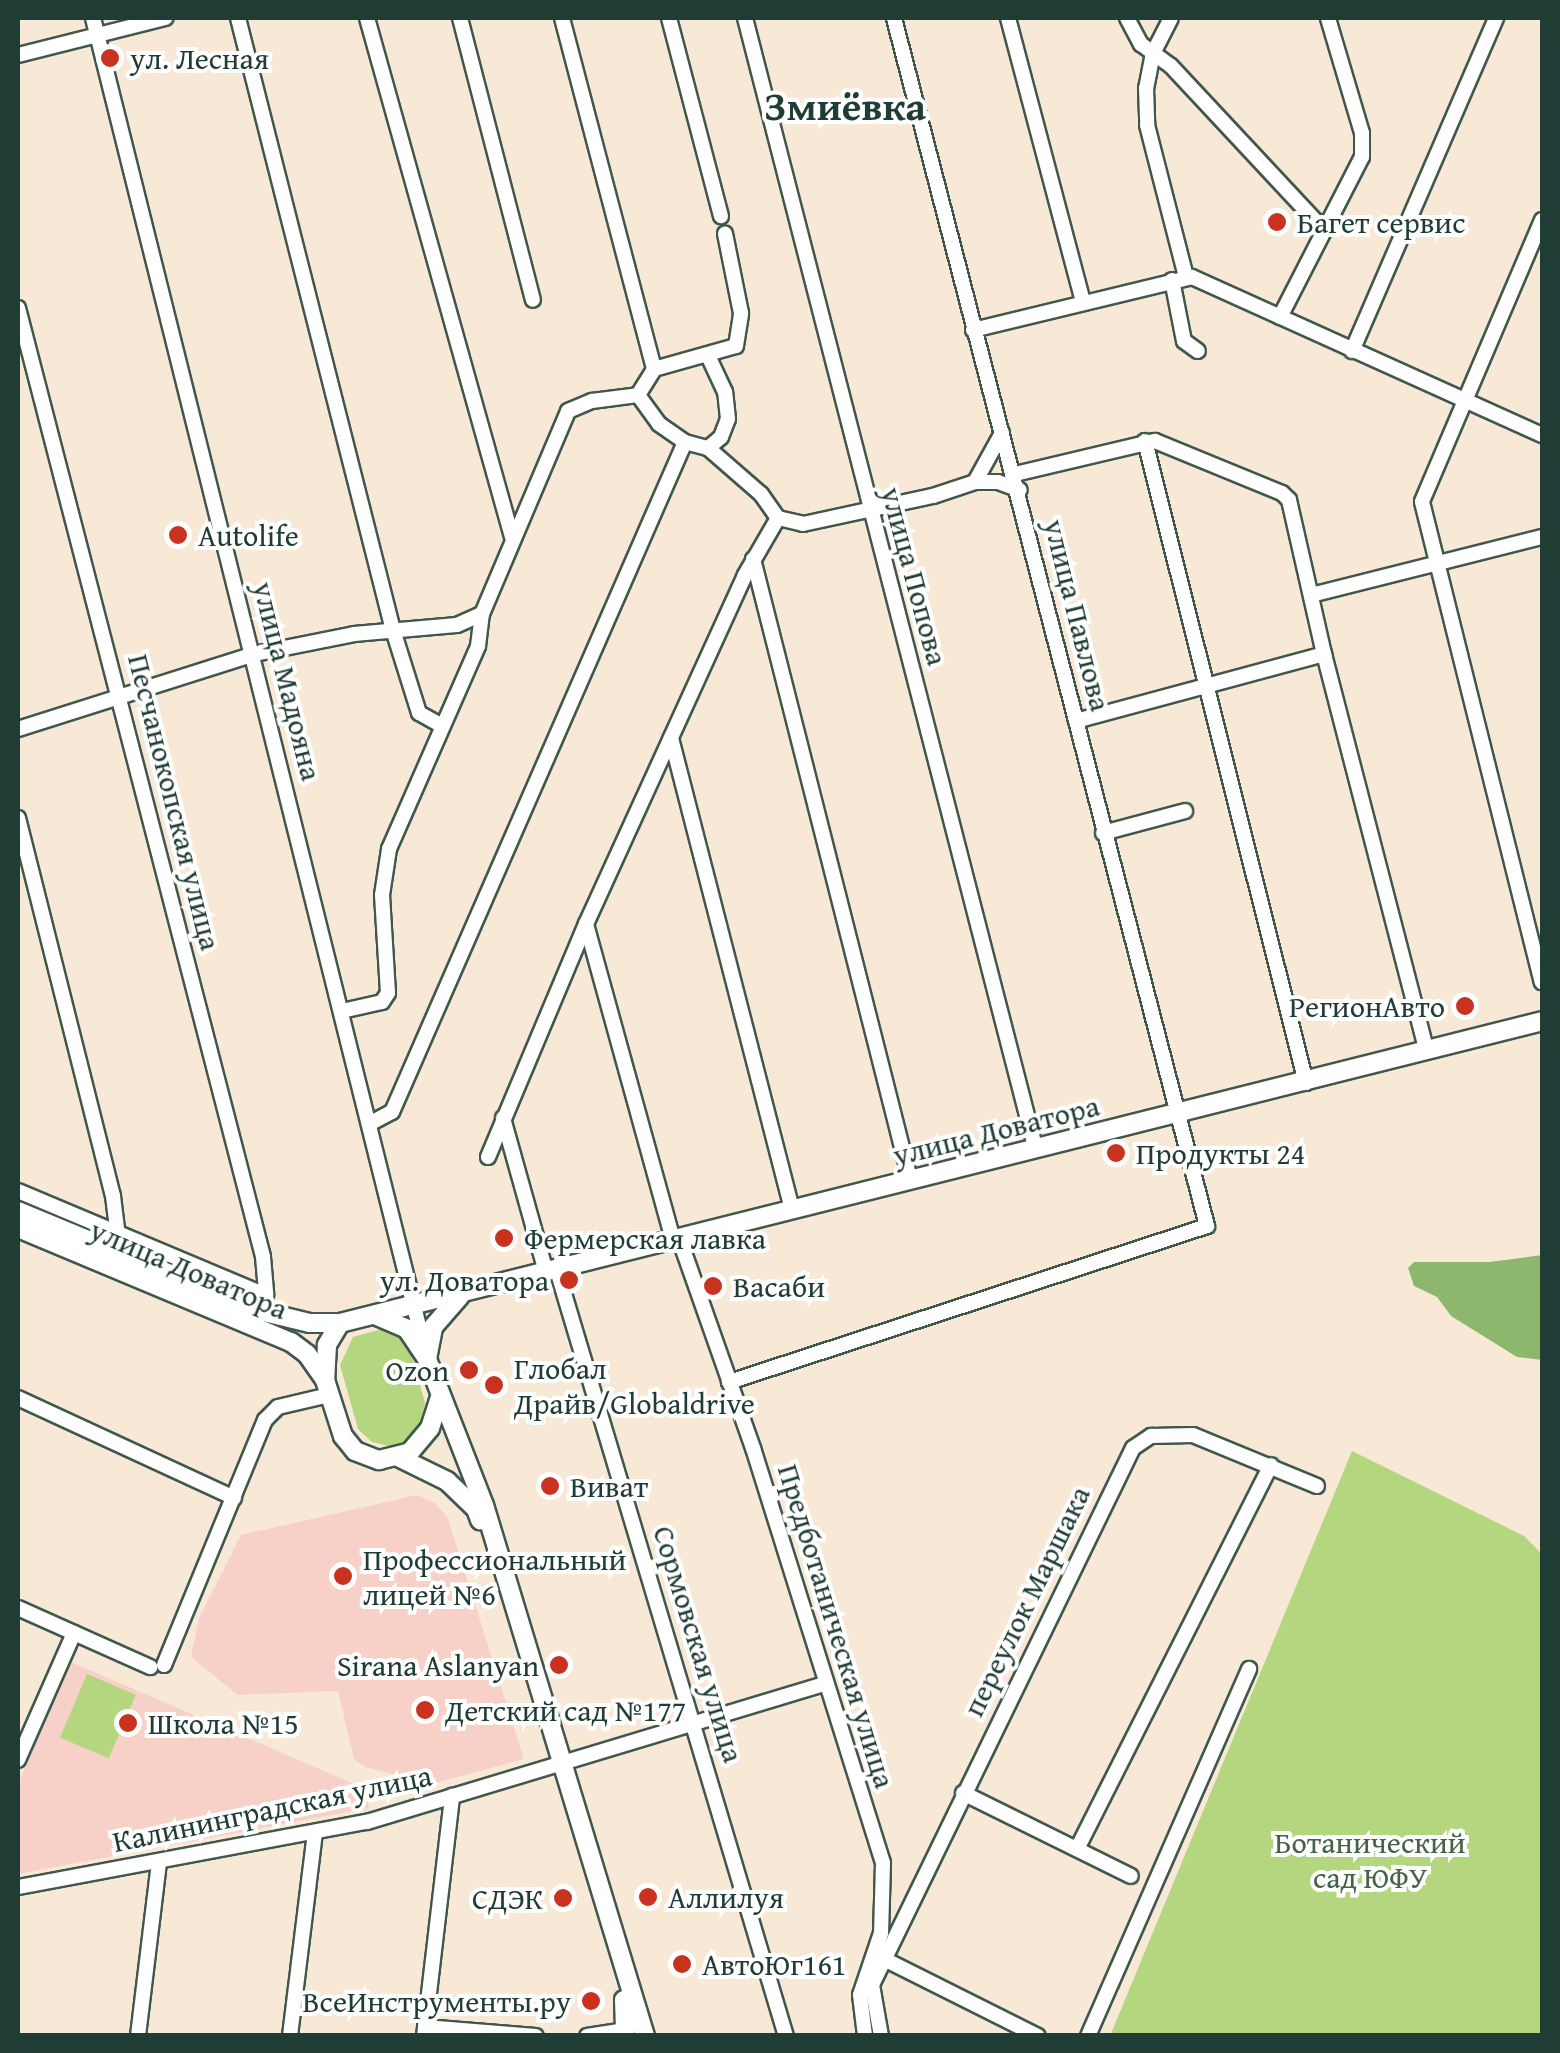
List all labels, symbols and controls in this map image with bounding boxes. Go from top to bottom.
place label: ул. Лесная [130,40,269,76]
marker: ул. Лесная [99,47,121,69]
district label: Змиёвка [764,82,926,130]
place label: Багет сервис [1297,204,1465,240]
marker: Багет сервис [1266,211,1288,233]
street label: улица Попова [874,483,956,669]
street label: улица Павлова [1037,515,1119,715]
place label: Autolife [198,517,299,553]
marker: Autolife [167,524,189,546]
street label: улица Мадояна [246,578,330,784]
street label: Песчанокопская улица [121,650,229,954]
place label: РегионАвто [1289,988,1445,1024]
marker: РегионАвто [1454,995,1476,1017]
street label: улица Доватора [889,1087,1103,1173]
place label: Продукты 24 [1136,1135,1305,1171]
marker: Продукты 24 [1105,1142,1127,1164]
street label: улица Доватора [85,1211,293,1327]
place label: Фермерская лавка [524,1220,766,1256]
marker: Фермерская лавка [493,1227,515,1249]
place label: ул. Доватора [380,1262,549,1298]
place label: Васаби [733,1268,825,1304]
marker: ул. Доватора [558,1269,580,1291]
marker: Васаби [702,1275,724,1297]
place label: Глобал Драйв/Globaldrive [514,1350,755,1420]
place label: Ozon [385,1352,449,1388]
marker: Ozon [458,1359,480,1381]
marker: Глобал Драйв/Globaldrive [483,1374,505,1396]
street label: Предботаническая улица [771,1460,903,1792]
place label: Виват [570,1468,648,1504]
marker: Виват [539,1475,561,1497]
street label: переулок Маршака [955,1480,1097,1722]
street label: Сормовская улица [646,1521,752,1767]
place label: Профессиональный лицей №6 [363,1541,626,1612]
marker: Профессиональный лицей №6 [332,1565,354,1587]
place label: Sirana Aslanyan [337,1647,539,1683]
marker: Sirana Aslanyan [548,1654,570,1676]
place label: Детский сад №177 [445,1692,686,1728]
marker: Детский сад №177 [414,1699,436,1721]
place label: Школа №15 [148,1705,299,1741]
marker: Школа №15 [117,1712,139,1734]
street label: Калининградская улица [109,1757,435,1859]
park label: Ботанический сад ЮФУ [1274,1824,1466,1894]
place label: Аллилуя [668,1879,784,1915]
place label: СДЭК [472,1880,543,1916]
marker: Аллилуя [637,1886,659,1908]
marker: СДЭК [552,1887,574,1909]
place label: АвтоЮг161 [702,1946,846,1982]
marker: АвтоЮг161 [671,1953,693,1975]
place label: ВсеИнструменты.ру [303,1983,571,2019]
marker: ВсеИнструменты.ру [580,1990,602,2012]

